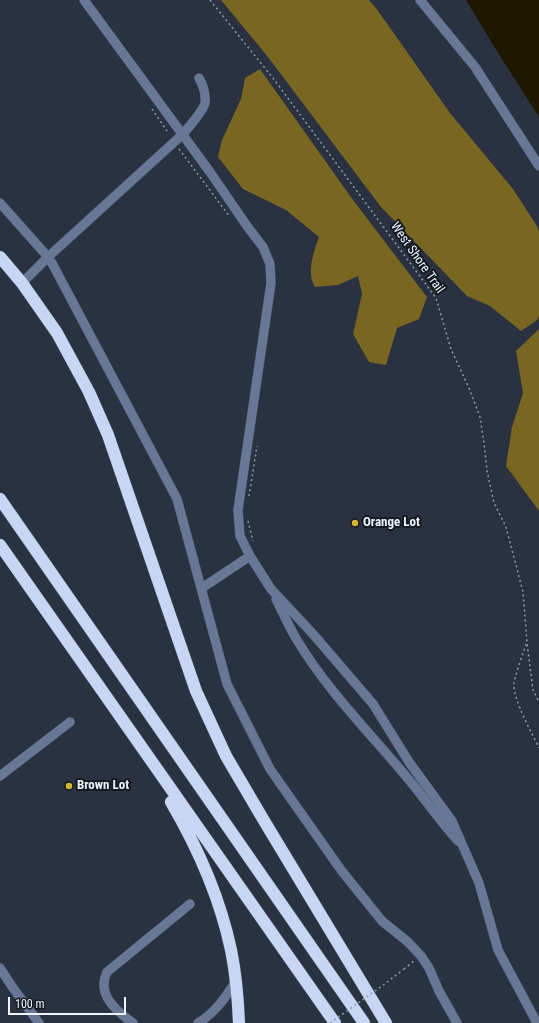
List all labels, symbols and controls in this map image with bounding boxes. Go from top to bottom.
street label: West Shore Trail [387,219,447,297]
place label: Orange Lot [363,515,420,531]
marker: Orange Lot [350,518,360,528]
place label: Brown Lot [77,778,129,794]
marker: Brown Lot [64,781,74,791]
scale bar [10,989,128,1015]
text: 100 m [15,997,45,1011]

